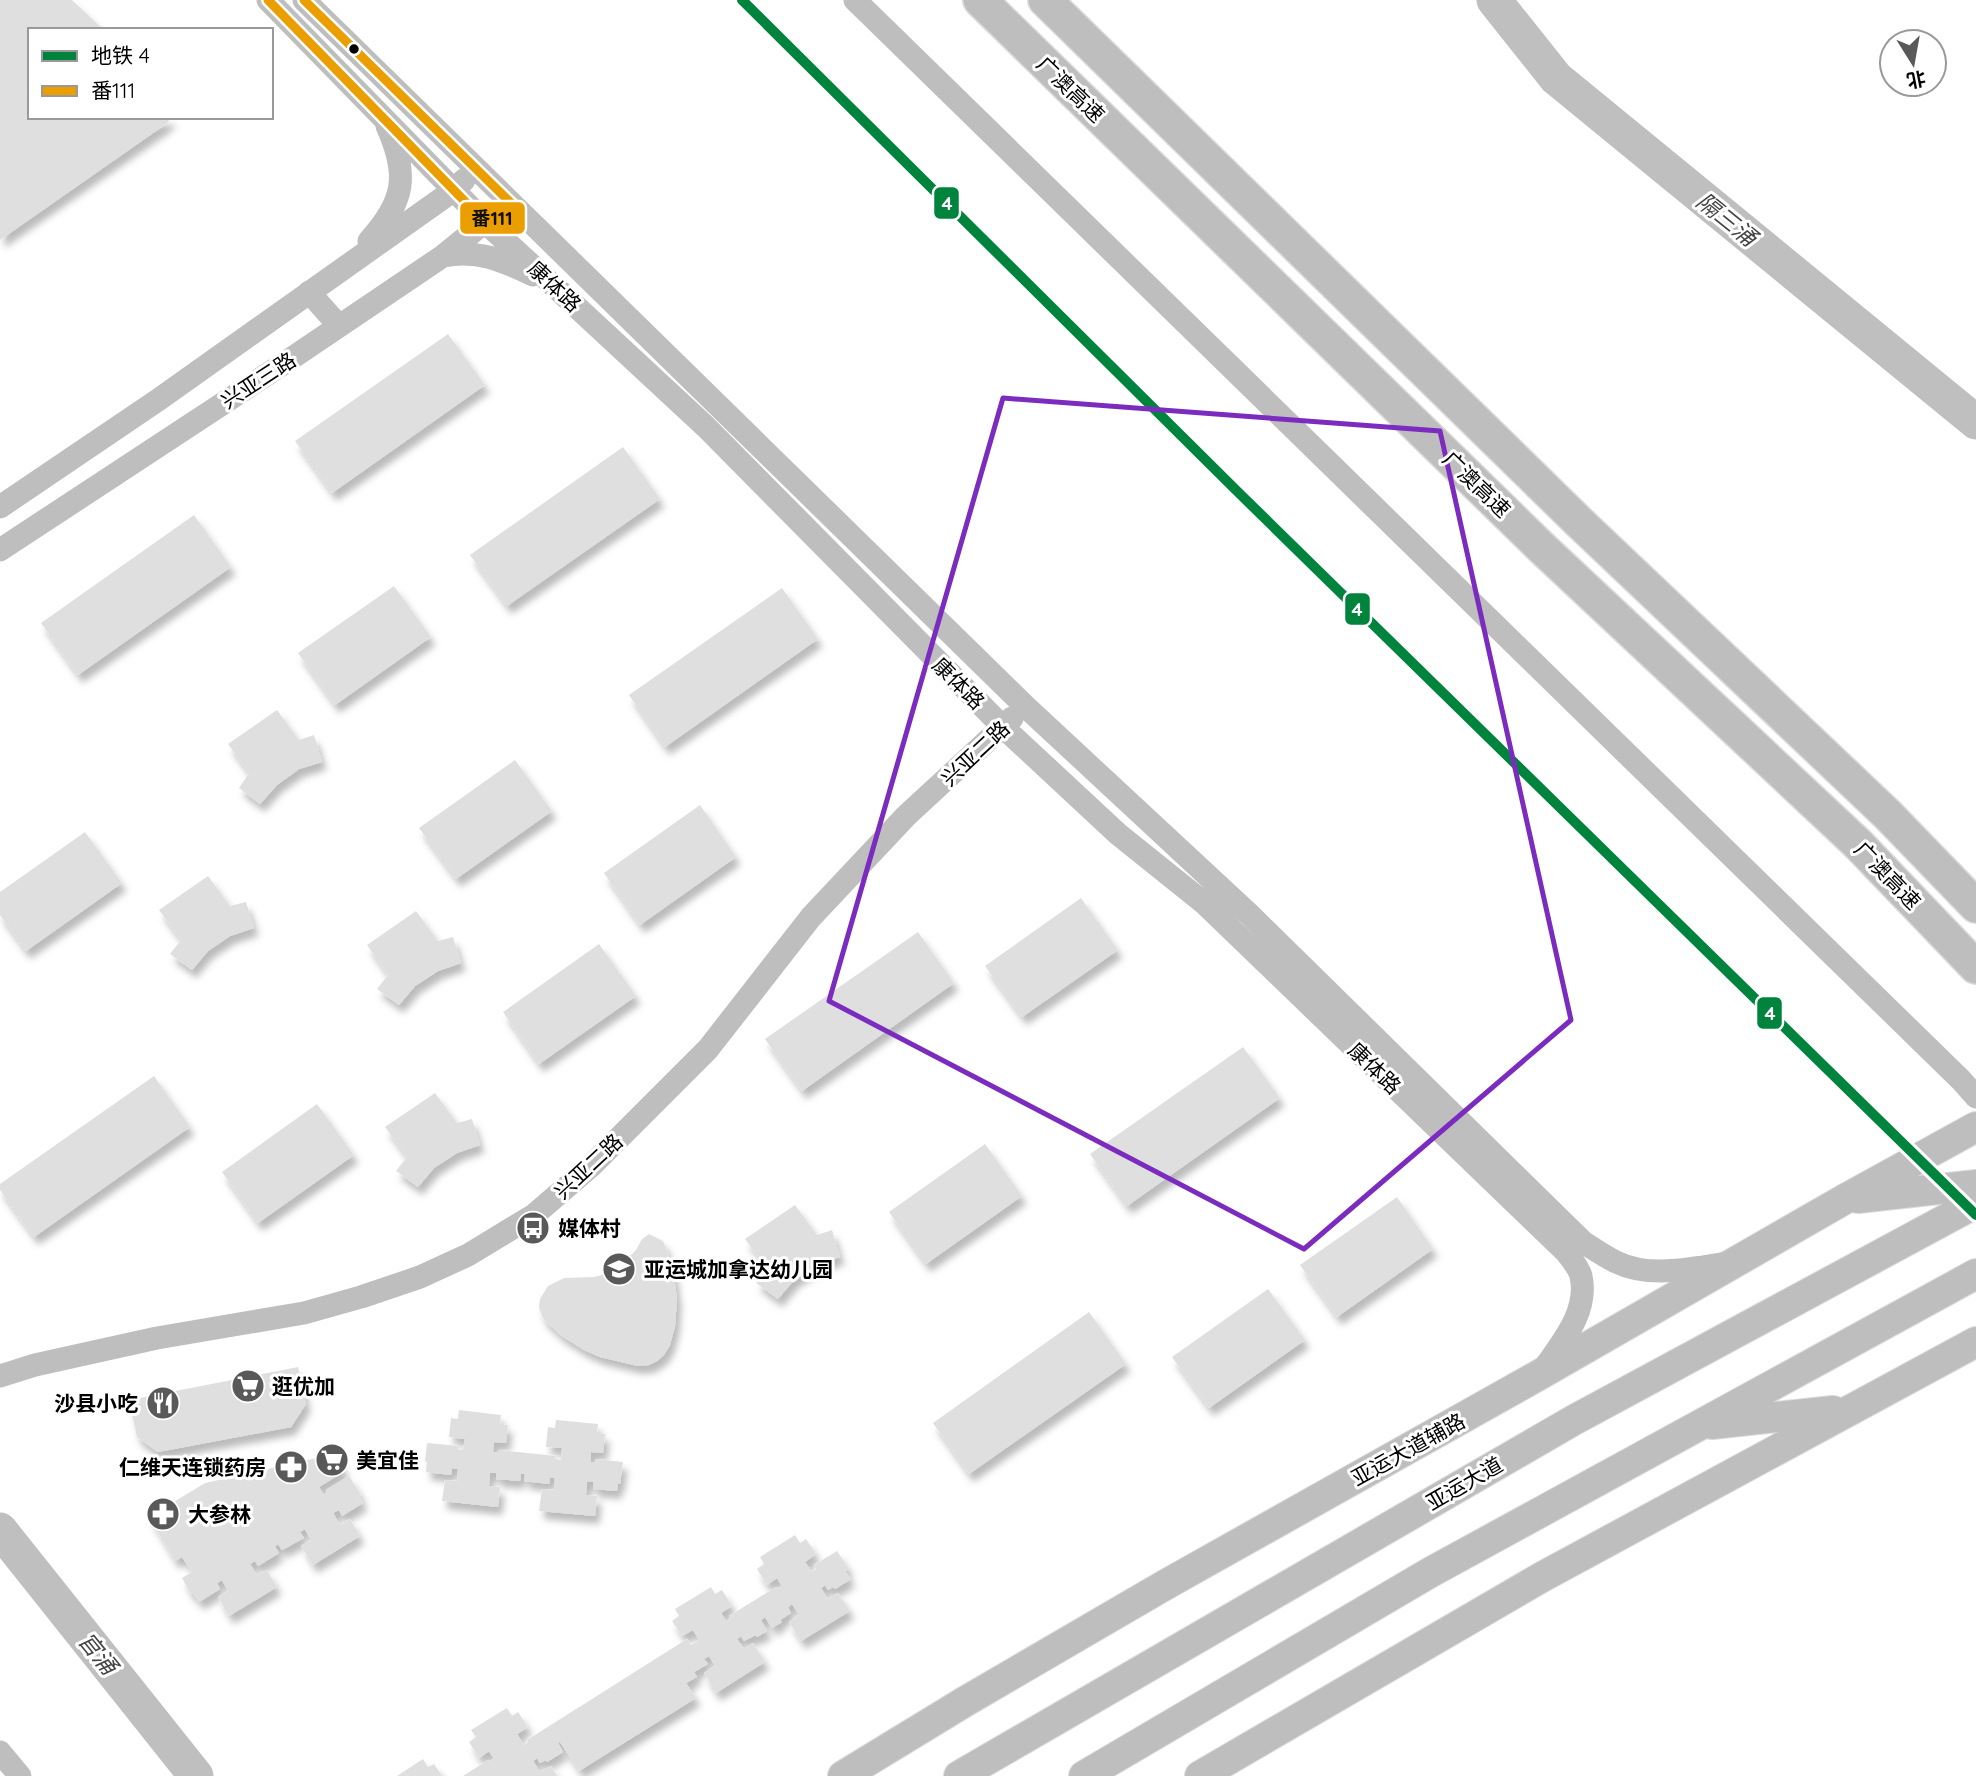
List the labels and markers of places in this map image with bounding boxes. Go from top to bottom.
unlabelled marker [347,42,361,56]
bus stop icon: 媒体村 [514,1209,552,1247]
place label: 媒体村 [558,1215,621,1241]
school or university icon: 亚运城加拿达幼儿园 [600,1250,638,1288]
place label: 亚运城加拿达幼儿园 [644,1256,833,1282]
supermarket icon: 逛优加 [229,1367,267,1405]
place label: 逛优加 [272,1373,335,1399]
restaurant icon: 沙县小吃 [144,1384,182,1422]
place label: 沙县小吃 [54,1390,138,1416]
supermarket icon: 美宜佳 [313,1441,351,1479]
place label: 美宜佳 [356,1447,419,1473]
pharmacy icon: 仁维天连锁药房 [272,1448,310,1486]
place label: 仁维天连锁药房 [119,1454,266,1480]
pharmacy icon: 大参林 [144,1495,182,1533]
place label: 大参林 [188,1501,251,1527]

